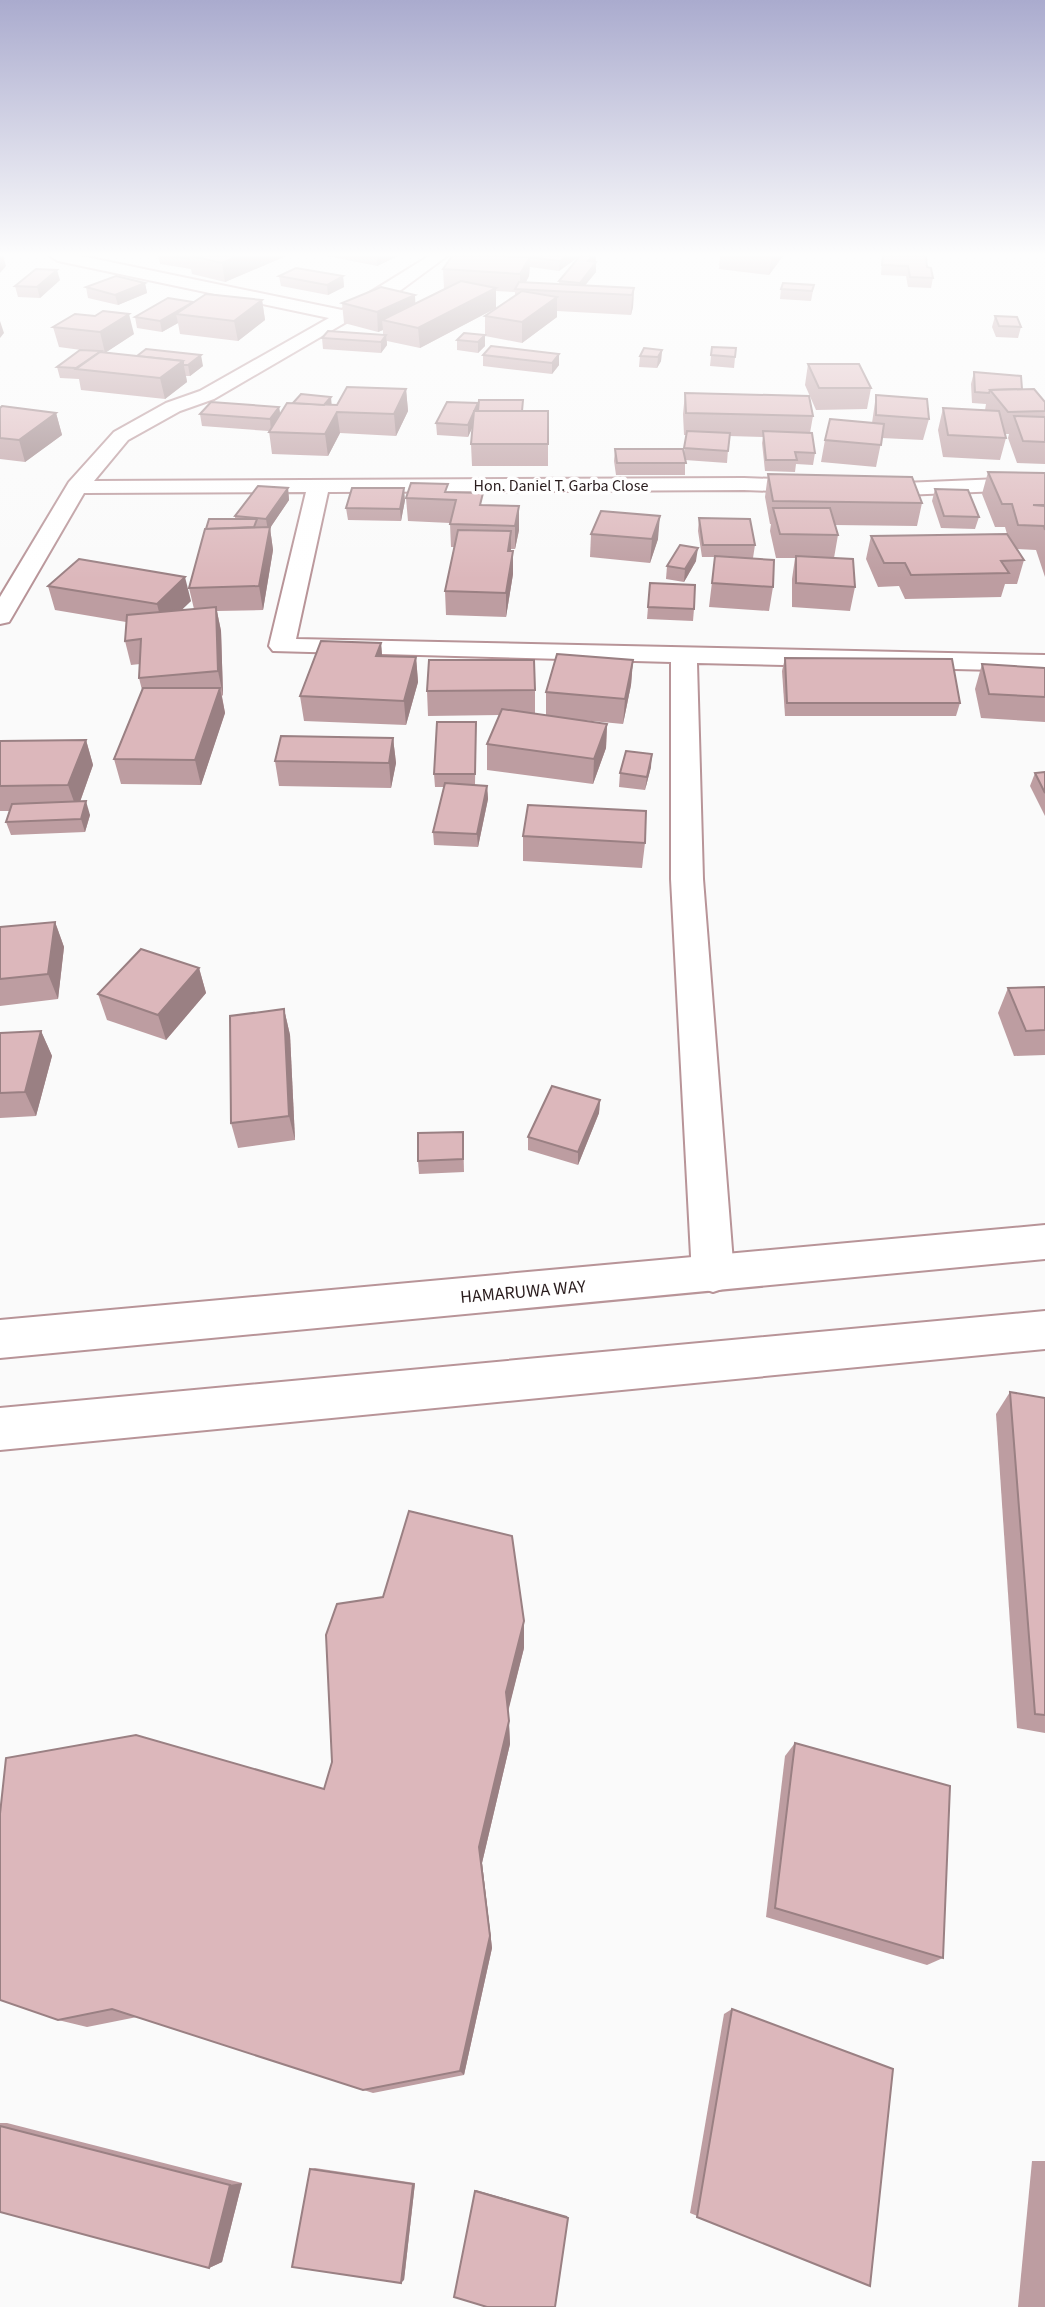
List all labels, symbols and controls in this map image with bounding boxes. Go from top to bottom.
street label: Hon. Daniel T. Garba Close [474,475,648,497]
street label: HAMARUWA WAY [459,1274,587,1310]

